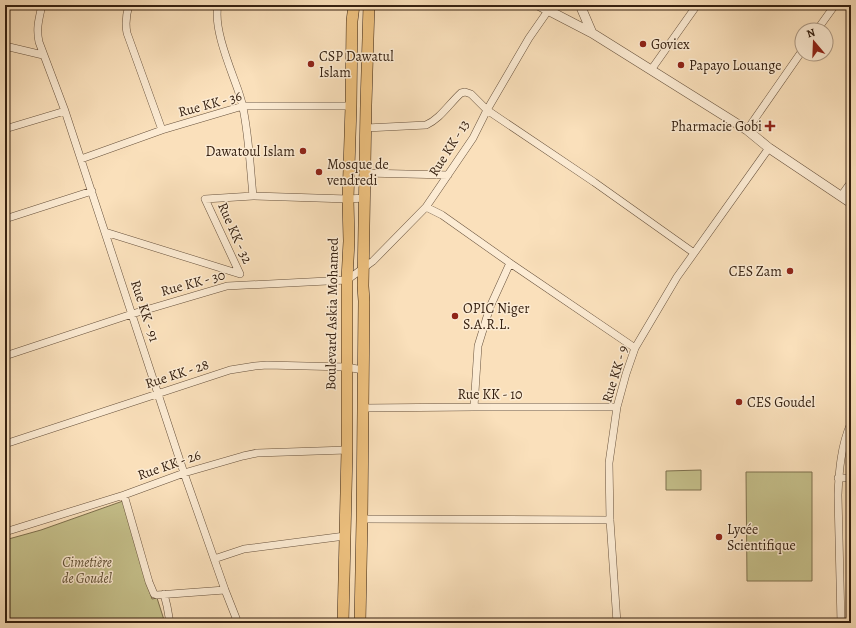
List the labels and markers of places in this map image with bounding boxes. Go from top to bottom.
place label: Goviex [651,35,690,54]
marker: Goviex [638,39,648,49]
place label: CSP Dawatul Islam [319,47,394,82]
place label: Papayo Louange [689,56,782,75]
marker: CSP Dawatul Islam [306,59,316,69]
marker: Papayo Louange [676,60,686,70]
place label: Pharmacie Gobi [671,117,762,136]
marker: Pharmacie Gobi [765,121,775,131]
place label: Dawatoul Islam [205,142,295,161]
marker: Dawatoul Islam [298,146,308,156]
place label: Mosque de vendredi [326,155,389,190]
marker: Mosque de vendredi [314,167,324,177]
place label: CES Zam [729,262,782,281]
marker: CES Zam [785,266,795,276]
place label: OPIC Niger S.A.R.L. [463,299,530,334]
marker: OPIC Niger S.A.R.L. [450,311,460,321]
place label: CES Goudel [747,393,816,412]
marker: CES Goudel [734,397,744,407]
place label: Lycée Scientifique [727,520,796,555]
marker: Lycée Scientifique [714,532,724,542]

